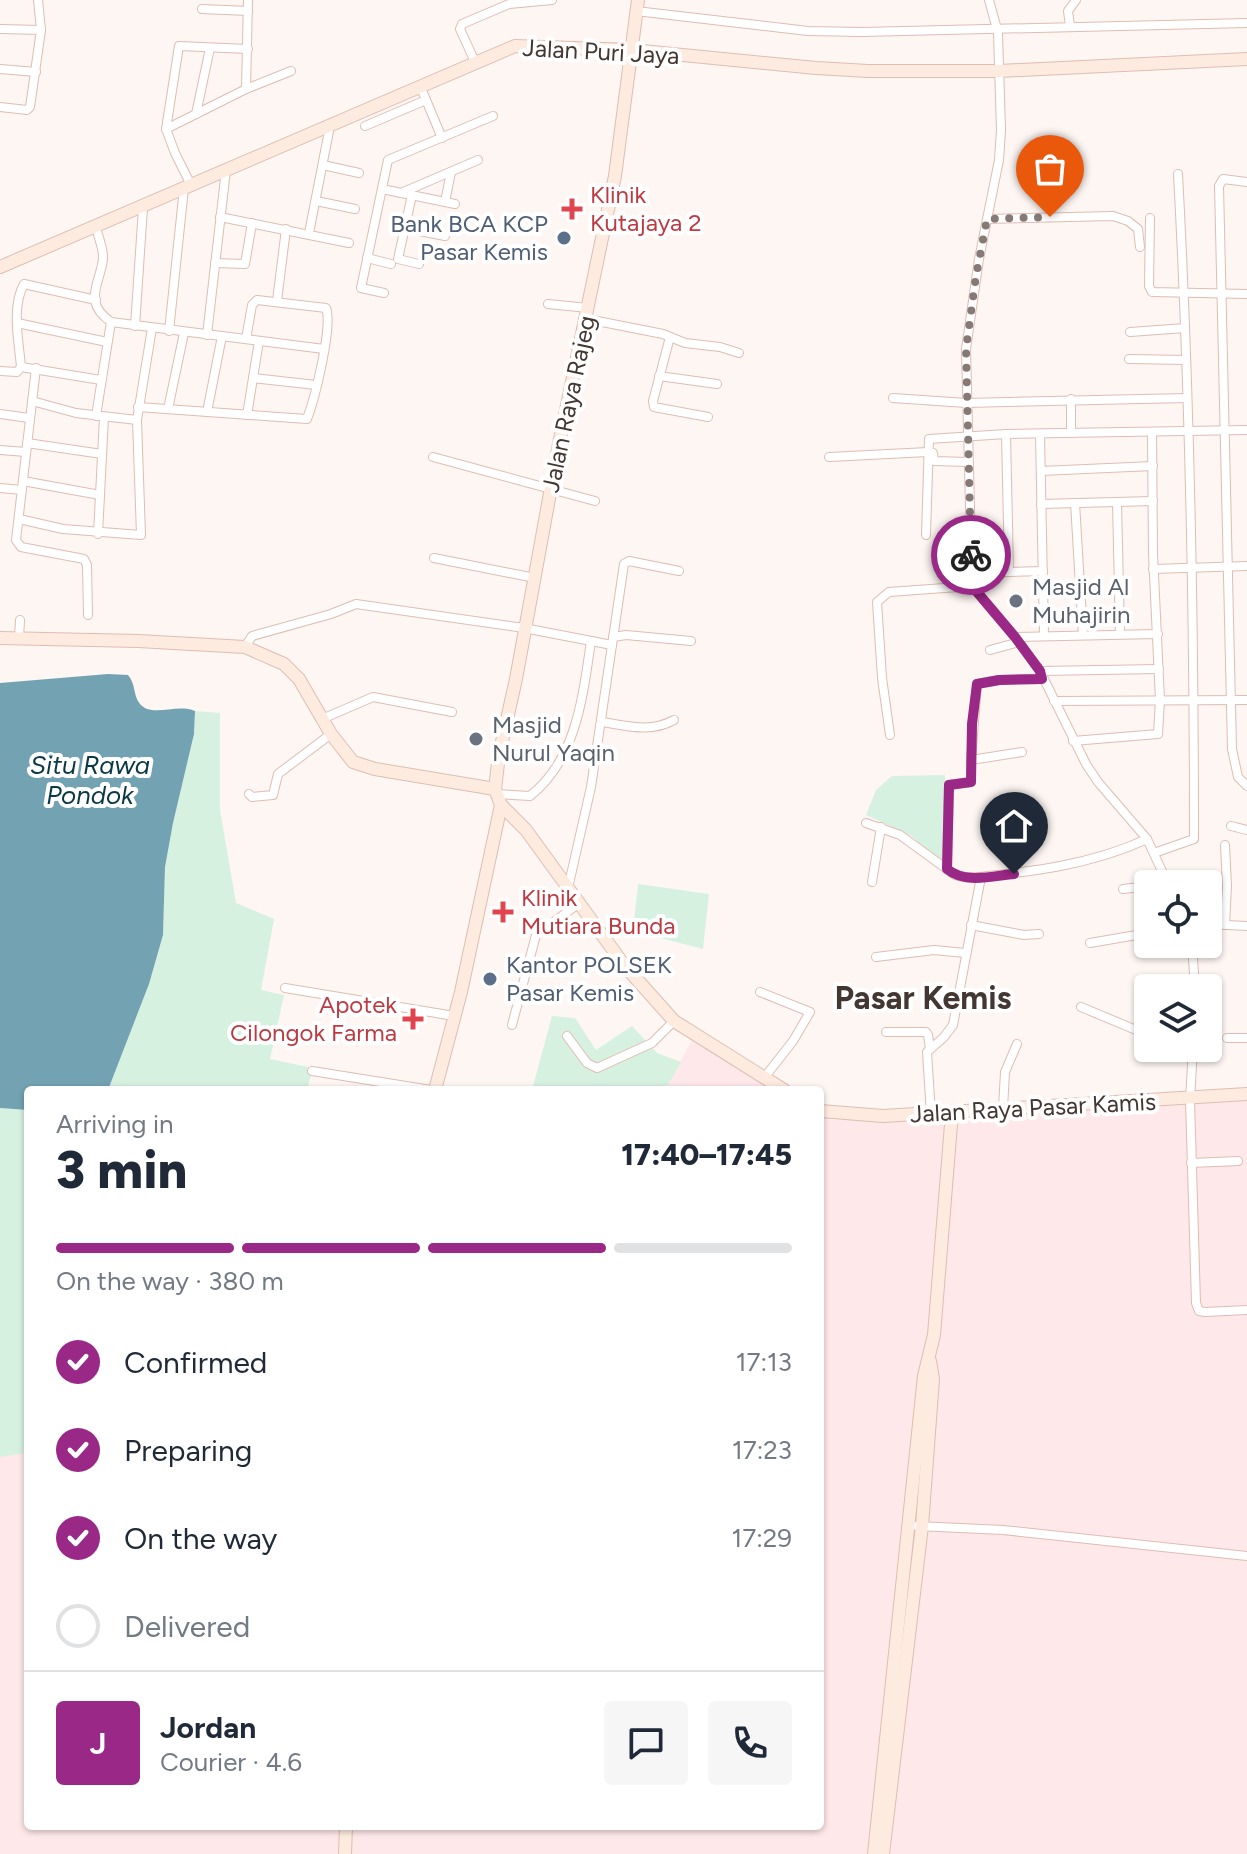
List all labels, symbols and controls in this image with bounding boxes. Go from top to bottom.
street label: Jalan Puri Jaya [522,33,680,70]
pin [1016,135,1084,217]
icon: bag [1028,147,1072,191]
place label: Klinik Kutajaya 2 [590,180,702,237]
marker: Klinik Kutajaya 2 [561,198,583,220]
place label: Bank BCA KCP Pasar Kemis [390,209,548,266]
marker: Bank BCA KCP Pasar Kemis [555,229,573,247]
street label: Jalan Raya Rajeg [536,313,601,495]
courier [931,515,1011,595]
icon: bike [949,533,993,577]
place label: Masjid Al Muhajirin [1032,572,1130,629]
marker: Masjid Al Muhajirin [1007,592,1025,610]
place label: Masjid Nurul Yaqin [492,710,615,767]
marker: Masjid Nurul Yaqin [467,730,485,748]
water label: Situ Rawa Pondok [30,749,150,811]
pin [980,792,1048,874]
icon: home [992,804,1036,848]
map controls [1134,870,1222,1062]
button: locate [1134,870,1222,958]
place label: Klinik Mutiara Bunda [521,883,676,940]
marker: Klinik Mutiara Bunda [492,901,514,923]
place label: Kantor POLSEK Pasar Kemis [506,950,672,1007]
marker: Kantor POLSEK Pasar Kemis [481,970,499,988]
button: layers [1134,974,1222,1062]
district label: Pasar Kemis [834,979,1012,1017]
place label: Apotek Cilongok Farma [230,990,397,1047]
marker: Apotek Cilongok Farma [404,1010,422,1028]
street label: Jalan Raya Pasar Kamis [909,1087,1157,1128]
text: Arriving in [56,1108,174,1140]
text: 17:40–17:45 [621,1136,792,1173]
text: 3 min [56,1139,187,1201]
text: On the way · 380 m [56,1265,284,1297]
icon: check [56,1340,100,1384]
text: Confirmed [124,1344,267,1381]
text: 17:13 [736,1346,792,1378]
icon: check [56,1428,100,1472]
text: Preparing [124,1432,252,1469]
text: 17:23 [732,1434,792,1466]
icon: check [56,1516,100,1560]
text: On the way [124,1520,277,1557]
text: 17:29 [731,1522,792,1554]
text: Delivered [124,1608,250,1645]
button: chat [604,1701,688,1785]
button: phone [708,1701,792,1785]
text: Jordan [160,1709,256,1746]
text: J [90,1725,106,1762]
text: Courier · 4.6 [160,1746,302,1778]

